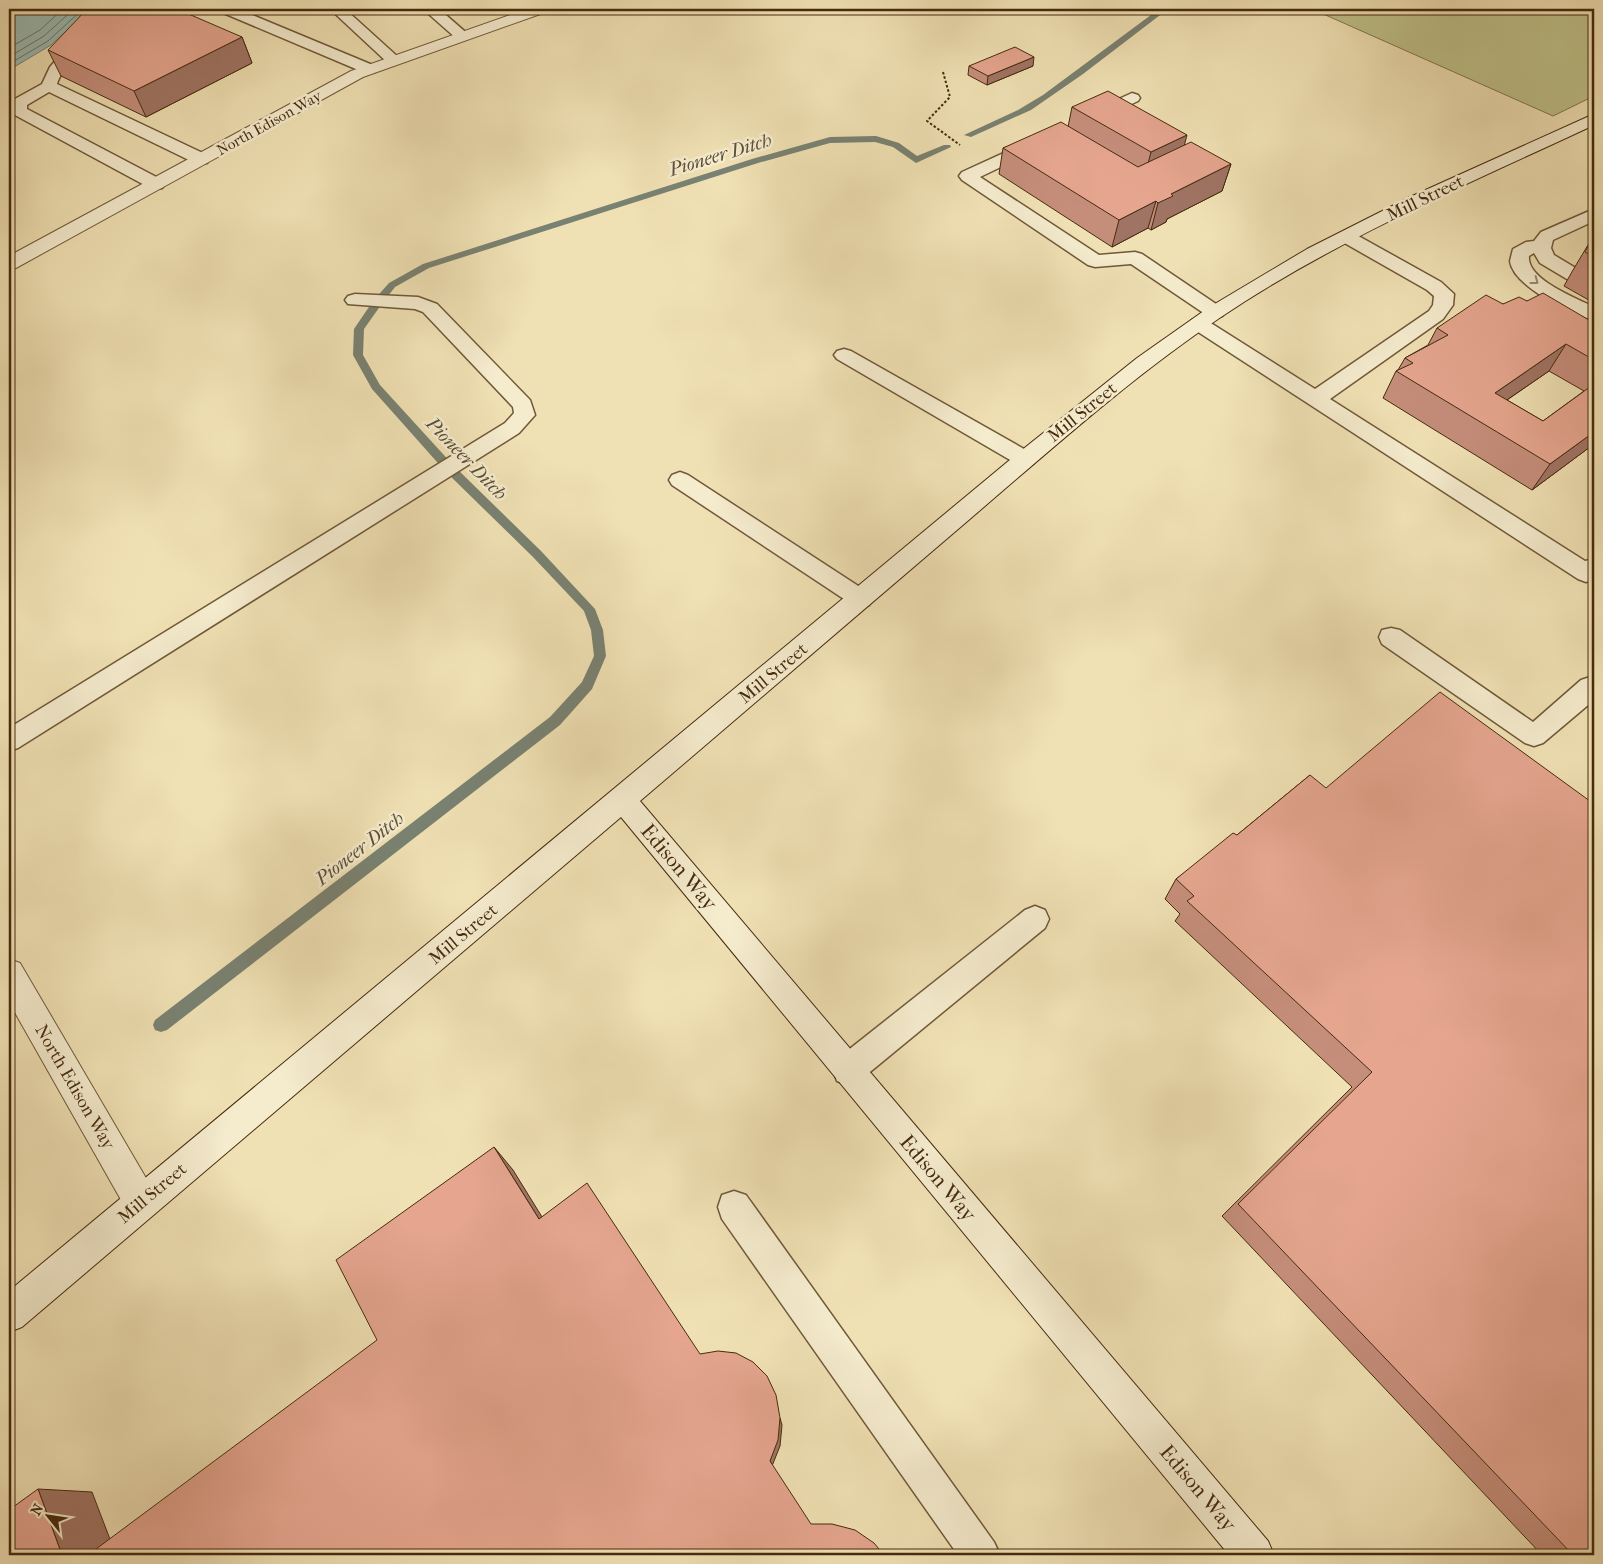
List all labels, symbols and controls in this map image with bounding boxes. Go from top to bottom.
street label: North Edison Way [213,86,325,159]
water label: Pioneer Ditch [665,129,775,181]
street label: Mill Street [1383,171,1468,226]
one-way arrow [1529,276,1538,284]
street label: Mill Street [1043,378,1122,447]
water label: Pioneer Ditch [421,412,511,505]
street label: Mill Street [735,638,812,708]
water label: Pioneer Ditch [310,807,408,891]
street label: Edison Way [636,819,723,916]
street label: Mill Street [425,899,502,969]
street label: North Edison Way [30,1021,120,1155]
street label: Edison Way [895,1130,982,1227]
street label: Mill Street [114,1158,191,1228]
street label: Edison Way [1155,1440,1242,1537]
north arrow [22,1492,72,1542]
text: N [27,1501,47,1519]

